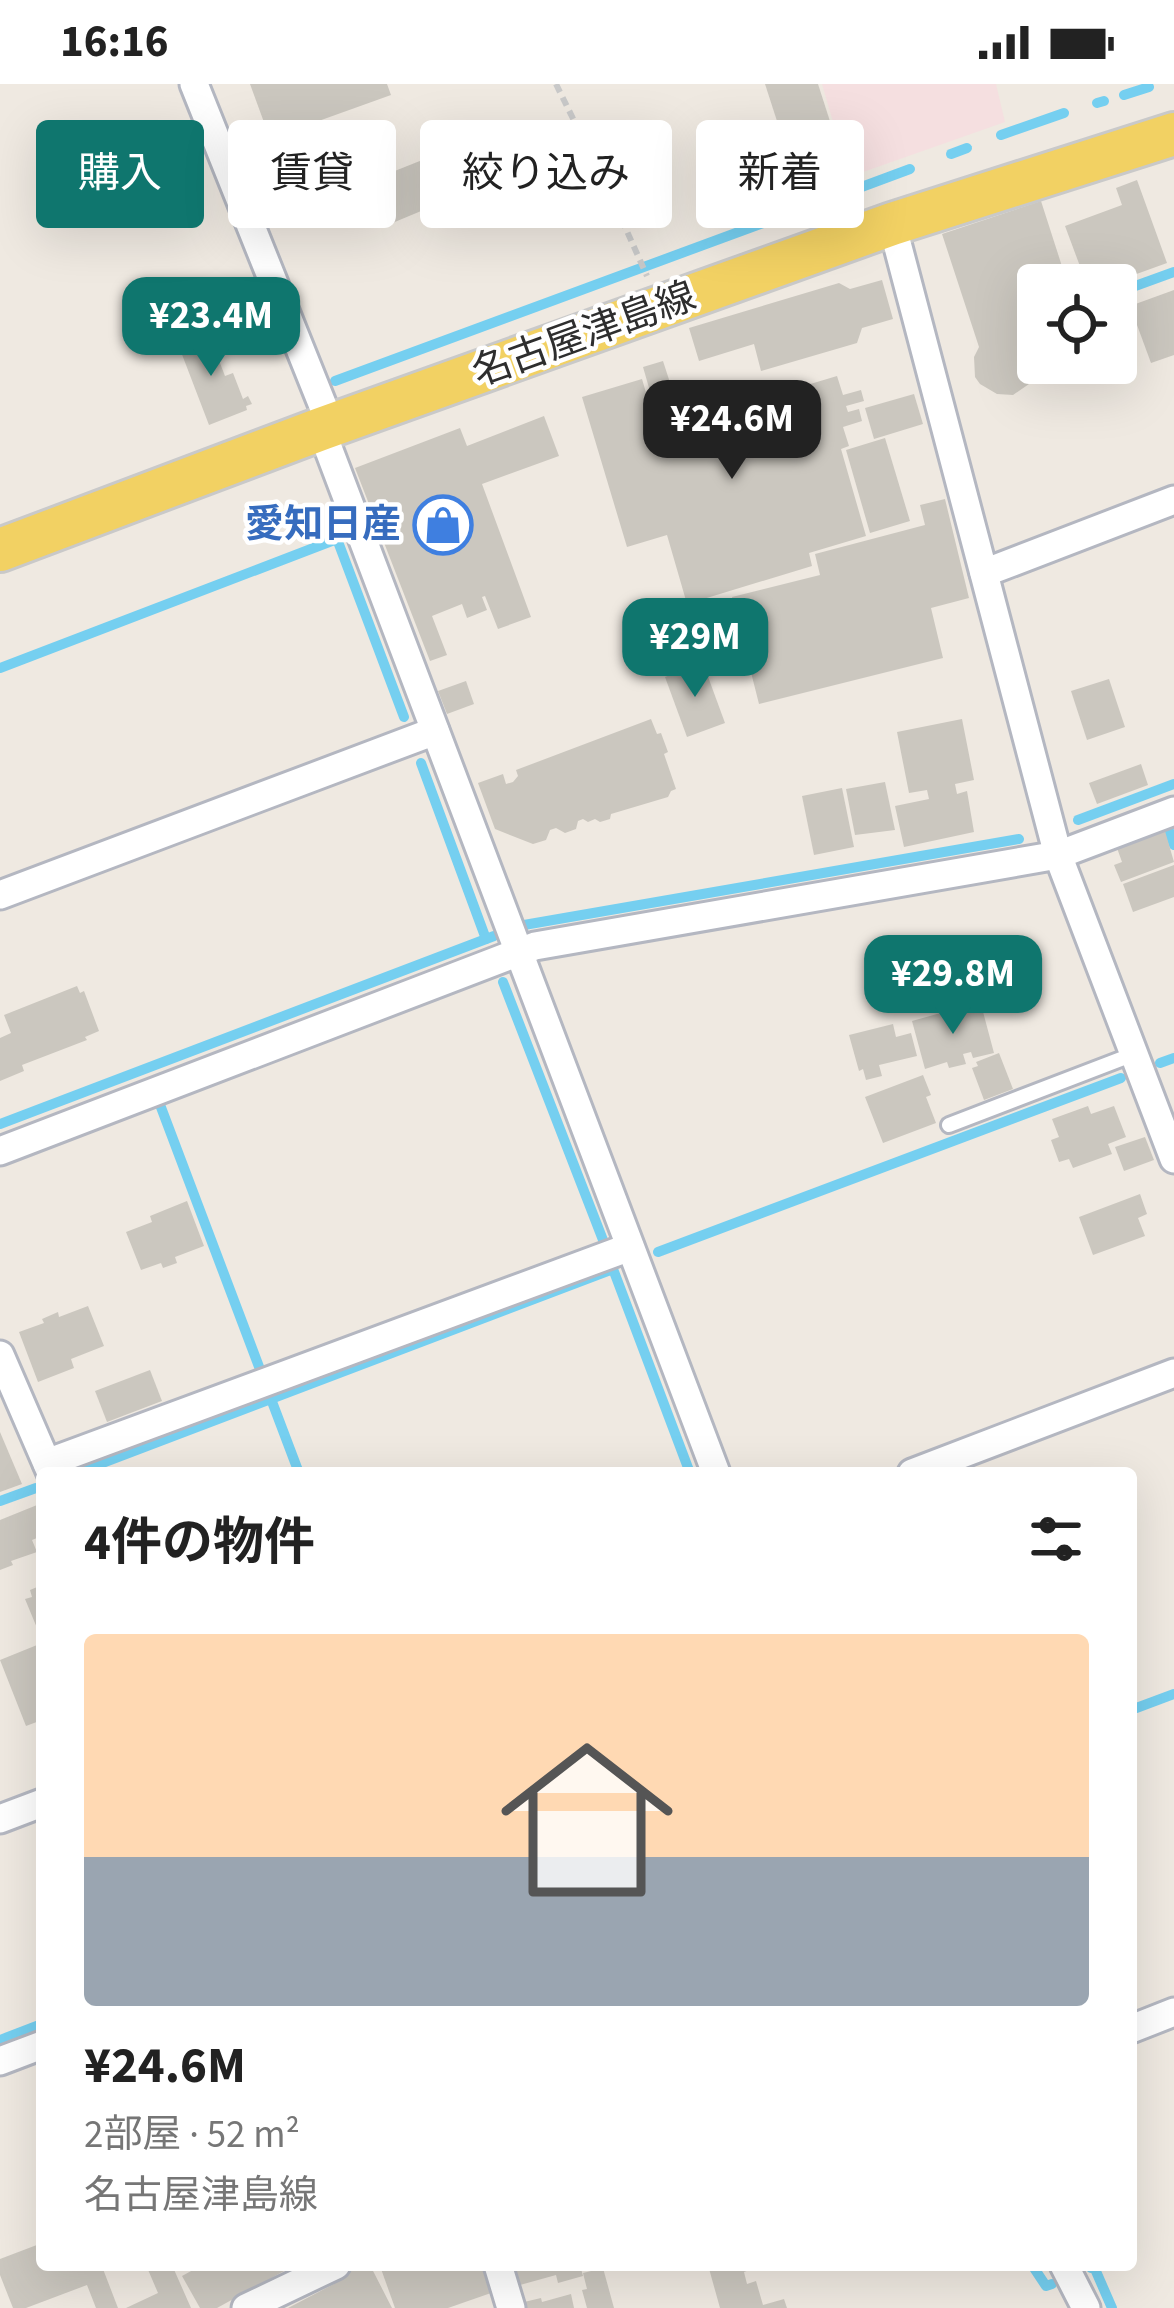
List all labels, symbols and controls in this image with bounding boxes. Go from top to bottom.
text: 16:16 [60,10,169,74]
chip: 購入 [36,120,204,228]
chip: 賃貸 [228,120,396,228]
chip: 絞り込み [420,120,672,228]
chip: 新着 [696,120,864,228]
map controls [1017,264,1137,384]
button: locate [1017,264,1137,384]
street label: 名古屋津島線 [464,269,704,401]
pin: ¥23.4M [113,277,309,379]
text: ¥23.4M [149,288,273,344]
pin: ¥24.6M [634,380,830,482]
text: ¥24.6M [670,391,794,447]
shop icon: 愛知日産 [412,494,474,556]
place label: 愛知日産 [245,497,401,553]
pin: ¥29M [624,598,766,700]
text: ¥29M [649,609,741,665]
pin: ¥29.8M [855,935,1051,1037]
text: ¥29.8M [891,946,1015,1002]
icon: filters [1023,1506,1089,1572]
text: 4件の物件 [84,1507,315,1579]
icon: home [479,1712,695,1928]
text: ¥24.6M [84,2030,246,2102]
text: 2部屋 · 52 m² [84,2107,300,2163]
text: 名古屋津島線 [84,2168,318,2224]

